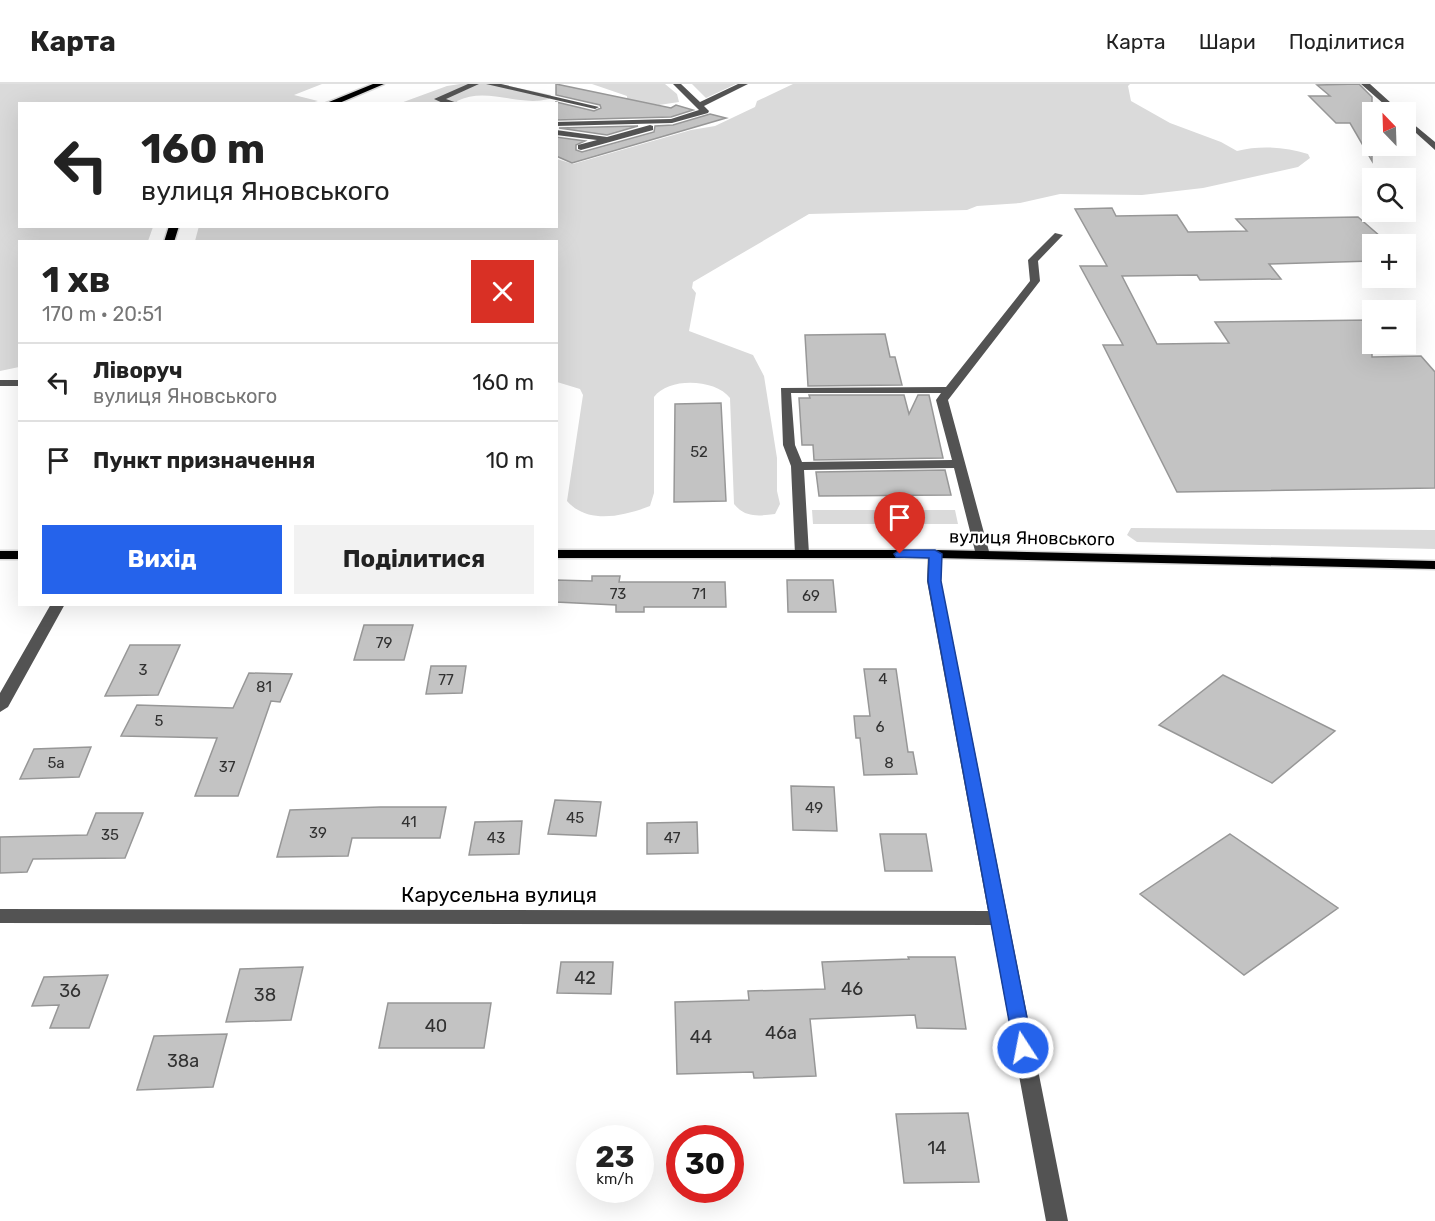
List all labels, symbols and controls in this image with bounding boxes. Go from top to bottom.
text: Карта [30,25,116,58]
text: Карта [1106,29,1166,54]
text: Шари [1199,29,1256,54]
text: Поділитися [1289,29,1405,54]
north arrow [1362,102,1416,156]
map controls [1362,102,1416,354]
text: 160 m [141,124,265,174]
icon: left [42,126,120,204]
button: search [1362,168,1416,222]
text: вулиця Яновського [141,175,390,207]
button: + [1362,234,1416,288]
text: 1 хв [42,258,111,301]
button: close [471,260,534,323]
button: − [1362,300,1416,354]
text: 170 m · 20:51 [42,302,162,326]
text: Ліворуч [93,357,183,384]
icon: left [42,366,75,399]
text: 160 m [472,369,534,396]
text: вулиця Яновського [93,384,277,408]
house number: 52 [690,443,708,461]
icon: arrive [42,444,75,477]
text: Пункт призначення [93,447,315,474]
text: 10 m [486,447,534,474]
pin [874,492,925,554]
icon: arrive [883,501,916,534]
button: Вихід [42,525,282,594]
button: Поділитися [294,525,534,594]
street label: вулиця Яновського [949,526,1115,550]
house number: 73 [610,585,626,603]
house number: 71 [692,585,706,603]
house number: 69 [802,587,820,605]
house number: 79 [376,634,392,652]
house number: 3 [138,661,148,679]
house number: 4 [878,670,888,688]
house number: 77 [438,671,454,689]
house number: 81 [256,678,272,696]
house number: 5 [155,712,164,730]
house number: 6 [875,718,885,736]
house number: 5а [47,754,65,772]
house number: 8 [884,754,894,772]
house number: 37 [219,758,236,776]
house number: 49 [805,799,823,817]
house number: 45 [566,809,584,827]
house number: 41 [401,813,417,831]
house number: 39 [309,824,327,842]
house number: 35 [101,826,119,844]
house number: 43 [487,829,505,847]
house number: 47 [664,829,681,847]
street label: Карусельна вулиця [401,882,597,907]
house number: 42 [574,967,596,989]
house number: 46 [841,978,863,1000]
house number: 36 [59,980,81,1002]
house number: 38 [254,984,276,1006]
house number: 40 [425,1015,447,1037]
position arrow [991,1016,1055,1080]
house number: 46а [765,1022,797,1044]
house number: 44 [690,1026,712,1048]
house number: 38а [167,1050,199,1072]
speed limit sign: 30 [666,1125,744,1203]
house number: 14 [928,1137,946,1159]
text: 23 [595,1139,635,1175]
text: km/h [596,1170,634,1188]

